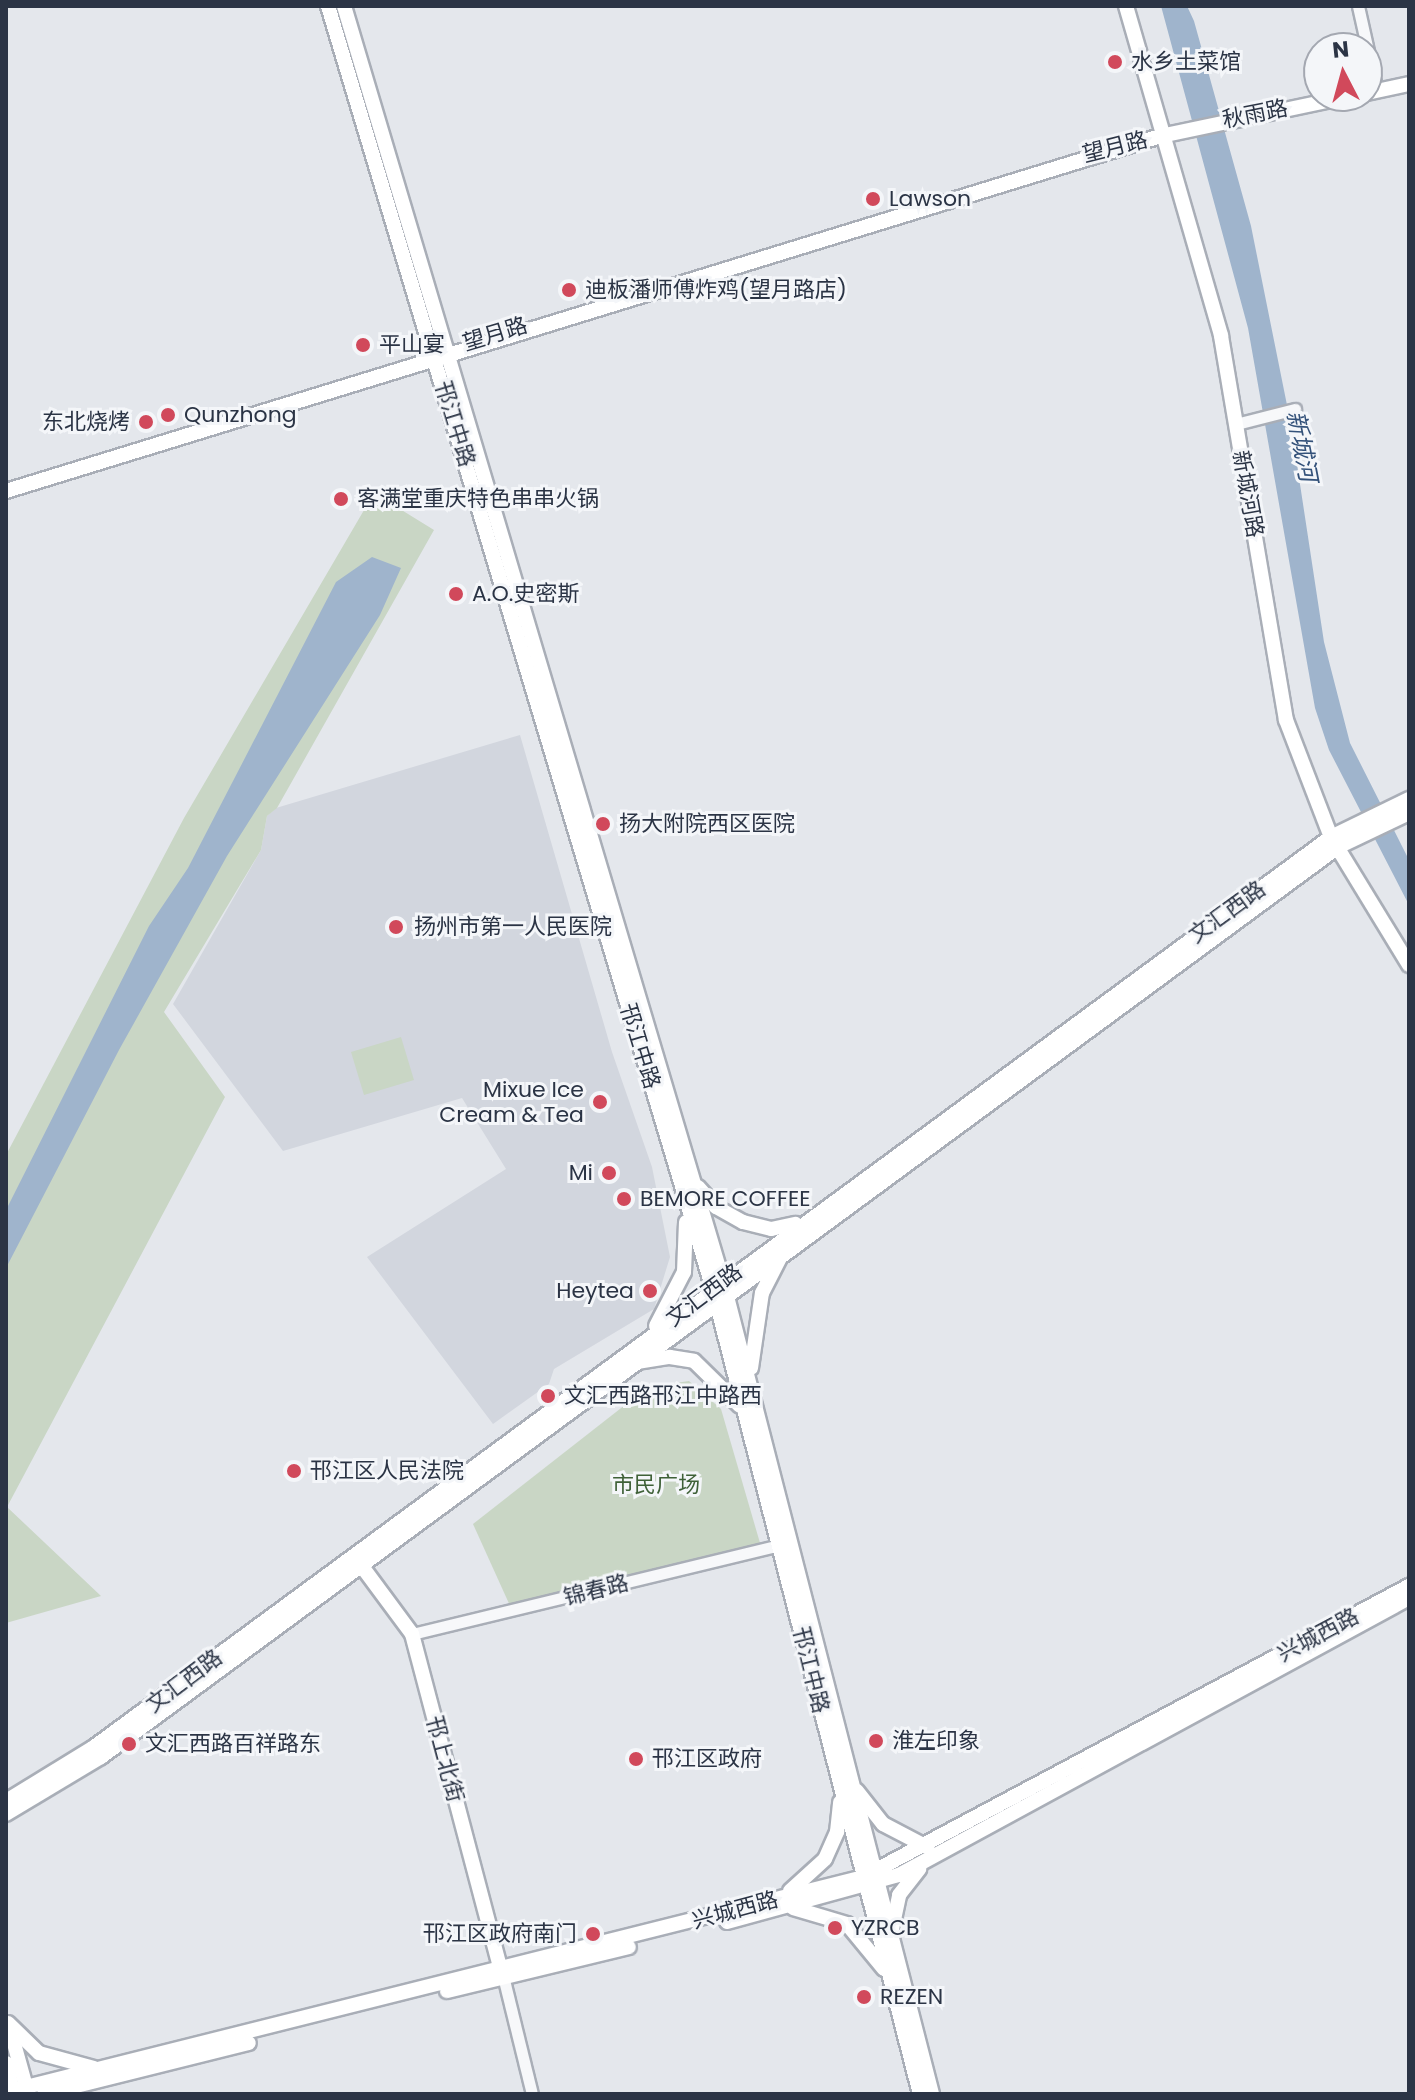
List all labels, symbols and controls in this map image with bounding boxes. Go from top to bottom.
north arrow [1303,32,1383,112]
text: N [1331,33,1350,66]
place label: 水乡土菜馆 [1131,49,1241,75]
marker: 水乡土菜馆 [1106,53,1124,71]
street label: 秋雨路 [1220,95,1290,133]
street label: 望月路 [1080,126,1150,168]
place label: Lawson [889,186,971,212]
marker: Lawson [864,190,882,208]
place label: 迪板潘师傅炸鸡(望月路店) [585,277,847,303]
marker: 迪板潘师傅炸鸡(望月路店) [560,281,578,299]
street label: 望月路 [460,312,530,356]
place label: 平山宴 [379,332,445,358]
marker: 平山宴 [354,336,372,354]
street label: 邗江中路 [430,378,480,470]
place label: Qunzhong [184,402,297,428]
marker: Qunzhong [159,406,177,424]
water label: 新城河 [1281,408,1323,484]
place label: 东北烧烤 [42,409,130,435]
marker: 东北烧烤 [137,413,155,431]
street label: 新城河路 [1227,448,1269,540]
place label: 客满堂重庆特色串串火锅 [357,486,599,512]
marker: 客满堂重庆特色串串火锅 [332,490,350,508]
place label: A.O.史密斯 [472,581,579,607]
marker: A.O.史密斯 [447,585,465,603]
place label: 扬大附院西区医院 [619,811,795,837]
marker: 扬大附院西区医院 [594,815,612,833]
street label: 文汇西路 [1184,875,1270,949]
place label: 扬州市第一人民医院 [414,914,612,940]
marker: 扬州市第一人民医院 [385,916,407,938]
street label: 邗江中路 [615,1000,665,1092]
place label: Mixue Ice Cream & Tea [439,1076,584,1128]
marker: Mixue Ice Cream & Tea [591,1093,609,1111]
place label: Mi [569,1160,593,1186]
marker: Mi [600,1164,618,1182]
place label: BEMORE COFFEE [640,1186,811,1212]
marker: BEMORE COFFEE [615,1190,633,1208]
street label: 文汇西路 [661,1258,747,1332]
place label: Heytea [556,1278,634,1304]
marker: Heytea [641,1282,659,1300]
place label: 文汇西路邗江中路西 [564,1383,762,1409]
marker: 文汇西路邗江中路西 [539,1387,557,1405]
place label: 邗江区人民法院 [310,1458,464,1484]
marker: 邗江区人民法院 [285,1462,303,1480]
park label: 市民广场 [612,1472,700,1498]
street label: 锦春路 [561,1569,631,1611]
street label: 兴城西路 [1273,1603,1363,1667]
street label: 邗江中路 [788,1624,834,1716]
street label: 文汇西路 [141,1644,227,1718]
street label: 邗上北街 [421,1713,469,1805]
place label: 淮左印象 [892,1728,980,1754]
place label: 文汇西路百祥路东 [145,1731,321,1757]
marker: 淮左印象 [867,1732,885,1750]
marker: 文汇西路百祥路东 [120,1735,138,1753]
place label: 邗江区政府 [652,1746,762,1772]
marker: 邗江区政府 [627,1750,645,1768]
street label: 兴城西路 [689,1886,781,1934]
place label: YZRCB [851,1915,920,1941]
marker: YZRCB [826,1919,844,1937]
place label: 邗江区政府南门 [423,1921,577,1947]
marker: 邗江区政府南门 [584,1925,602,1943]
place label: REZEN [880,1984,943,2010]
marker: REZEN [855,1988,873,2006]

